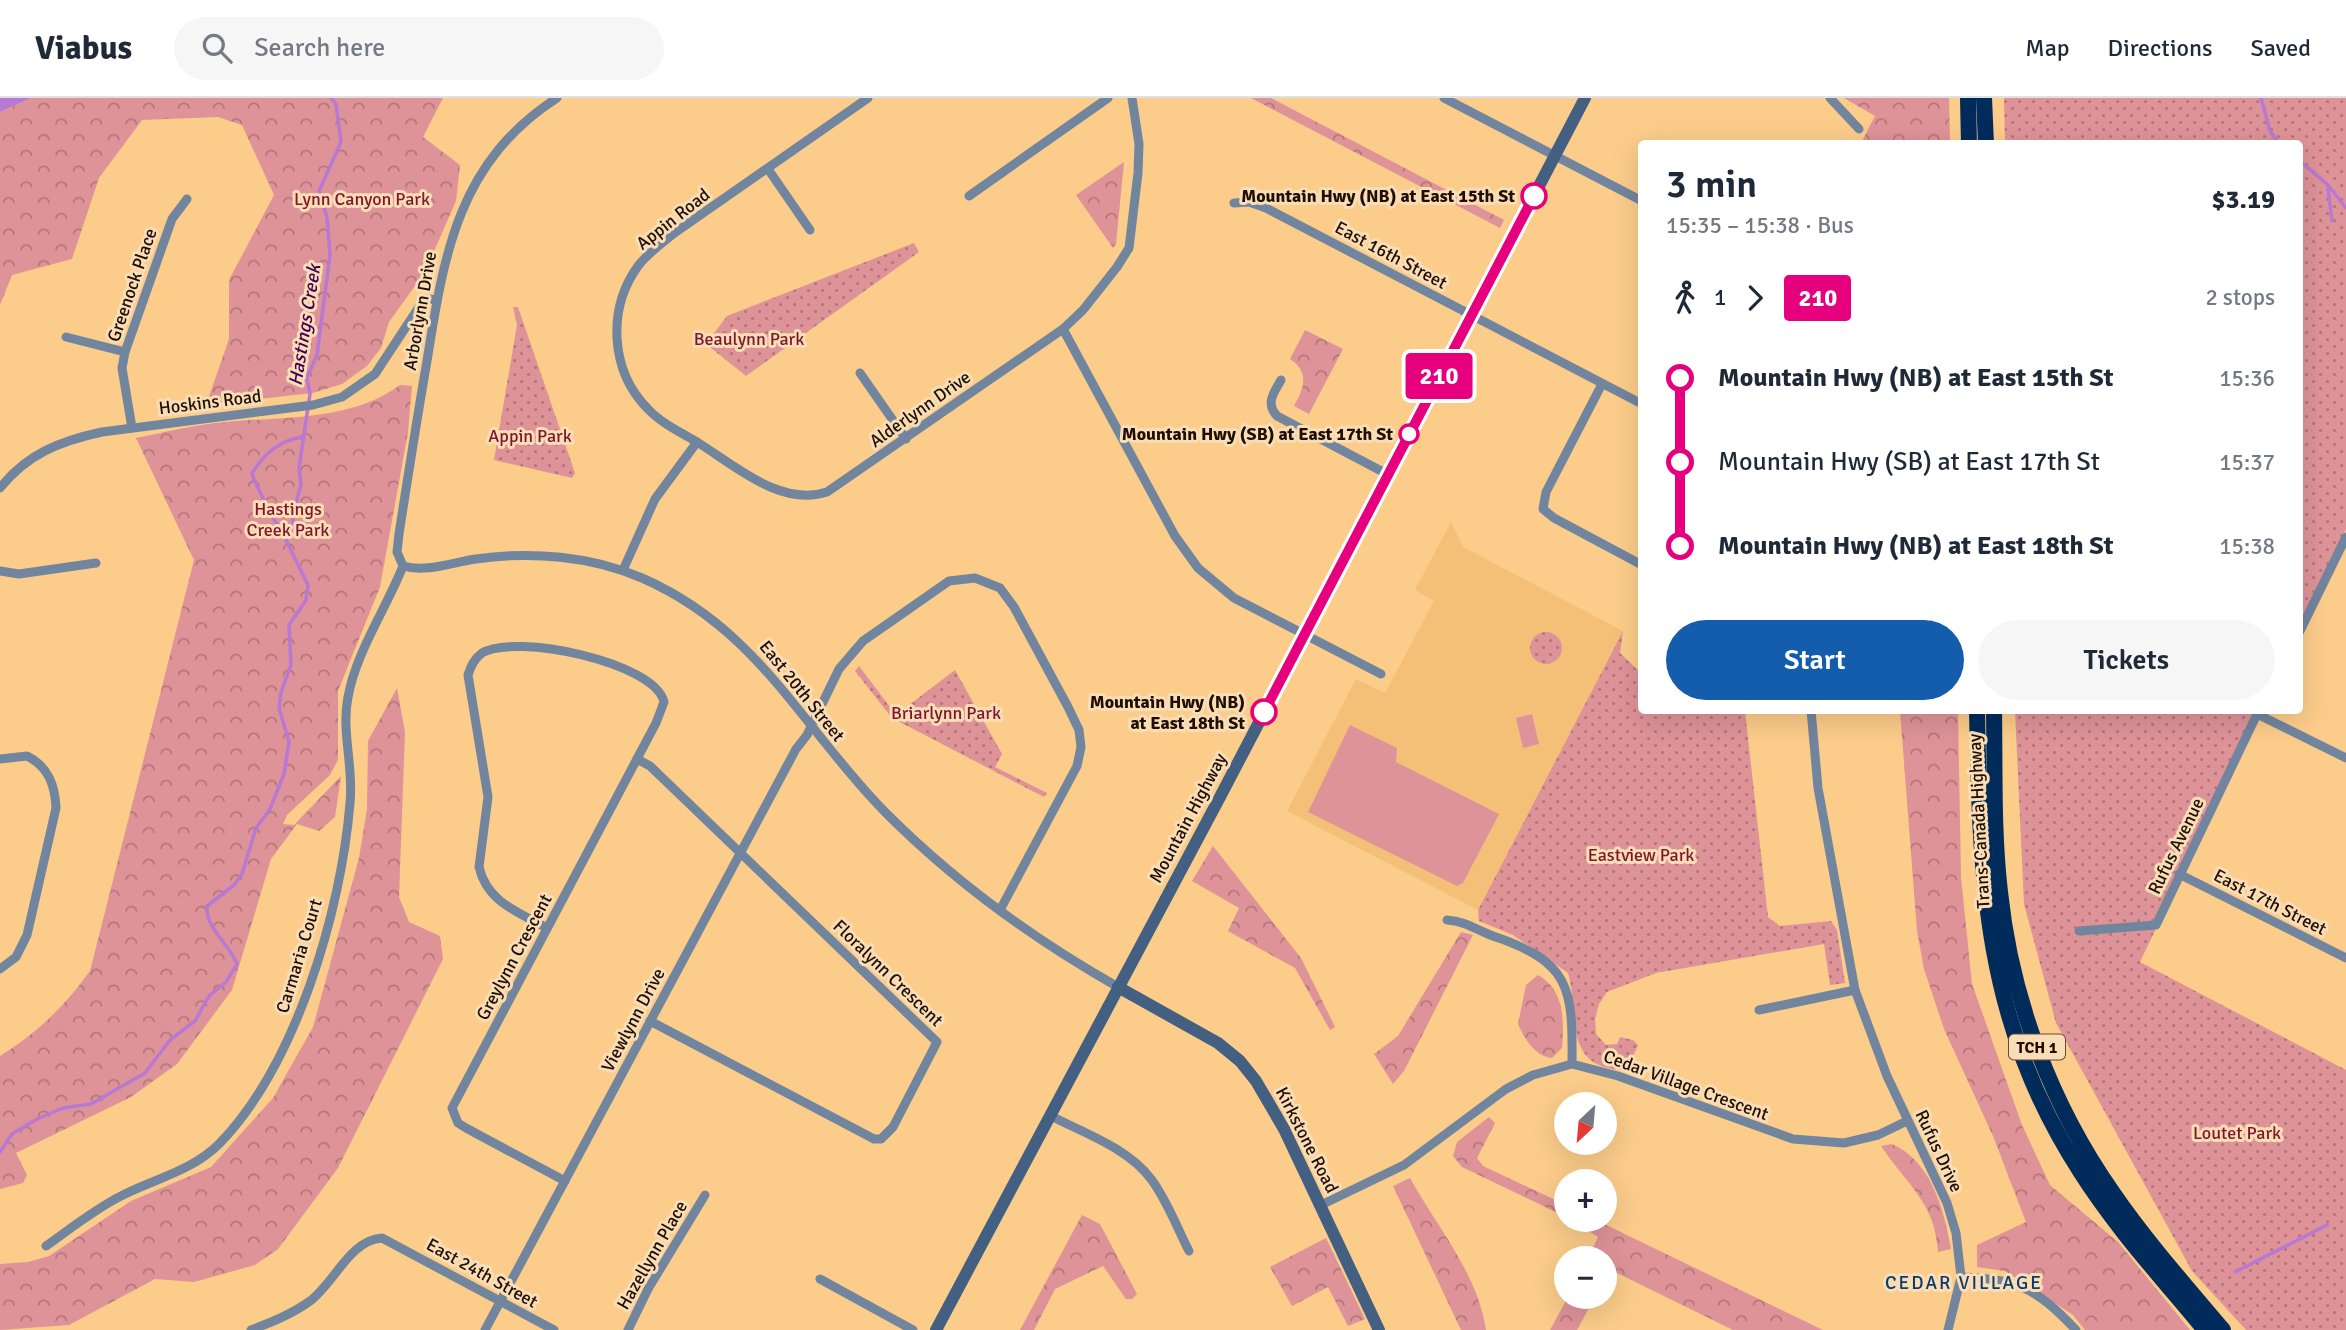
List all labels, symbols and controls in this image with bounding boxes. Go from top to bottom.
search box [174,17,664,80]
text: Viabus [35,28,132,69]
icon: search [198,29,236,67]
text: Search here [254,32,385,64]
text: Map [2025,33,2070,63]
text: Directions [2108,33,2213,63]
text: Saved [2251,33,2311,63]
text: 3 min [1666,161,1757,208]
street label: Appin Road [632,183,714,255]
marker: Mountain Hwy (NB) at East 15th St [1521,183,1547,209]
text: $3.19 [2211,184,2275,216]
place label: Mountain Hwy (NB) at East 15th St [1241,185,1515,207]
park label: Lynn Canyon Park [294,188,430,210]
text: 15:35 – 15:38 · Bus [1666,211,1854,240]
street label: East 16th Street [1331,216,1451,294]
street label: Greenock Place [102,225,162,345]
street label: Arborlynn Drive [399,250,441,372]
water label: Hastings Creek [284,261,327,387]
icon: walk [1666,279,1704,317]
icon: forward [1736,279,1774,317]
text: 1 [1714,283,1726,312]
text: 210 [1798,283,1837,313]
text: 2 stops [2205,283,2275,312]
park label: Beaulynn Park [694,328,804,350]
line badge: 210 [1399,353,1479,399]
text: 210 [1420,361,1458,391]
text: Mountain Hwy (NB) at East 15th St [1718,362,2114,394]
text: 15:36 [2219,364,2275,393]
street label: Alderlynn Drive [865,366,975,452]
street label: Hoskins Road [157,385,263,419]
place label: Mountain Hwy (SB) at East 17th St [1122,423,1393,445]
marker: Mountain Hwy (SB) at East 17th St [1399,424,1419,444]
park label: Appin Park [488,425,572,447]
text: Mountain Hwy (SB) at East 17th St [1718,446,2100,478]
text: 15:37 [2219,448,2275,477]
park label: Hastings Creek Park [247,498,329,541]
text: Mountain Hwy (NB) at East 18th St [1718,530,2114,562]
text: 15:38 [2219,532,2275,561]
button: Start [1666,620,1964,700]
button: Tickets [1978,620,2275,700]
street label: East 20th Street [755,636,849,746]
place label: Mountain Hwy (NB) at East 18th St [1090,691,1245,734]
marker: Mountain Hwy (NB) at East 18th St [1251,699,1277,725]
park label: Briarlynn Park [891,702,1001,724]
street label: Trans-Canada Highway [1963,732,1995,909]
street label: Mountain Highway [1145,749,1232,887]
street label: Rufus Avenue [2143,794,2209,898]
park label: Eastview Park [1588,844,1694,866]
street label: East 17th Street [2210,864,2330,940]
street label: Greylynn Crescent [471,890,557,1024]
street label: Carmaria Court [271,896,327,1016]
street label: Floralynn Crescent [829,915,947,1031]
street label: Viewlynn Drive [596,964,670,1076]
road number: TCH 1 [2009,1035,2065,1060]
street label: Cedar Village Crescent [1601,1045,1771,1125]
street label: Kirkstone Road [1271,1083,1343,1197]
north arrow [1554,1092,1617,1155]
map controls [1554,1092,1617,1309]
street label: Rufus Drive [1910,1106,1968,1196]
park label: Loutet Park [2193,1122,2281,1144]
button: + [1554,1169,1617,1232]
street label: Hazellynn Place [612,1197,692,1313]
street label: East 24th Street [423,1233,541,1313]
button: − [1554,1246,1617,1309]
district label: CEDAR VILLAGE [1885,1271,2043,1295]

